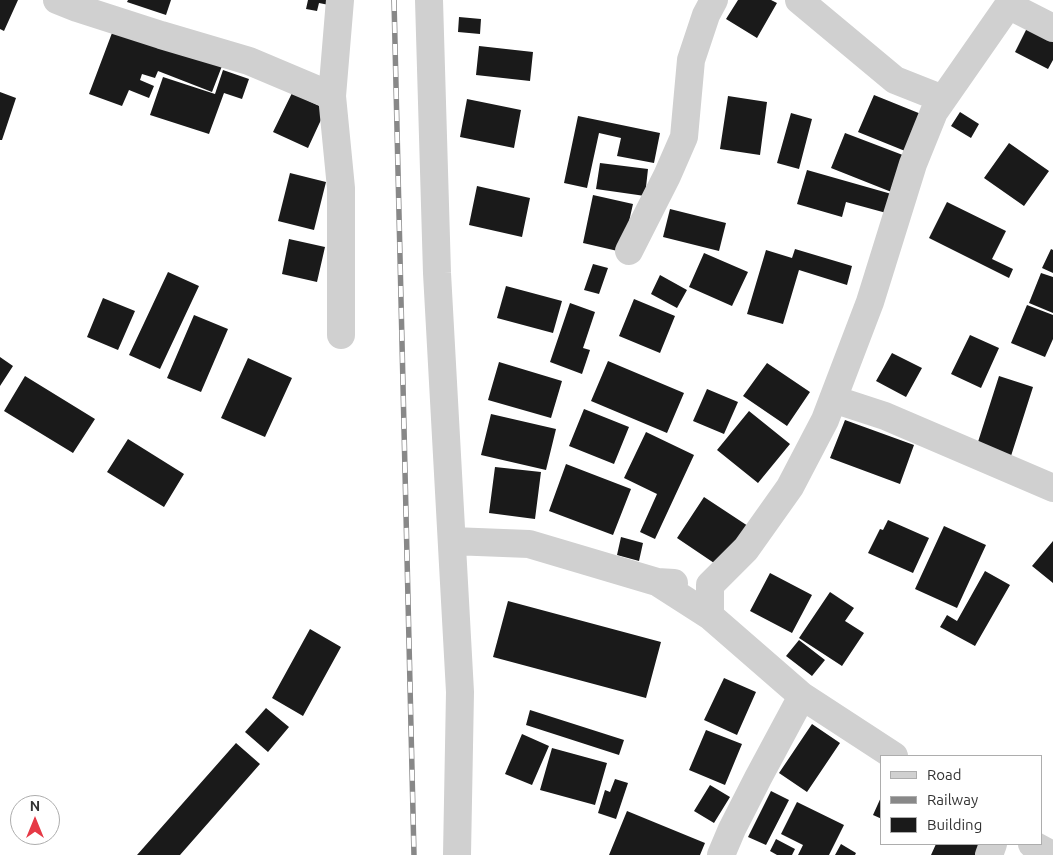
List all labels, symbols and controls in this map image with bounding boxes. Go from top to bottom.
legend [880,755,1043,845]
text: Road [927,766,962,783]
text: Railway [927,791,978,808]
north arrow [10,795,60,845]
text: N [30,798,40,814]
text: Building [927,816,982,833]

